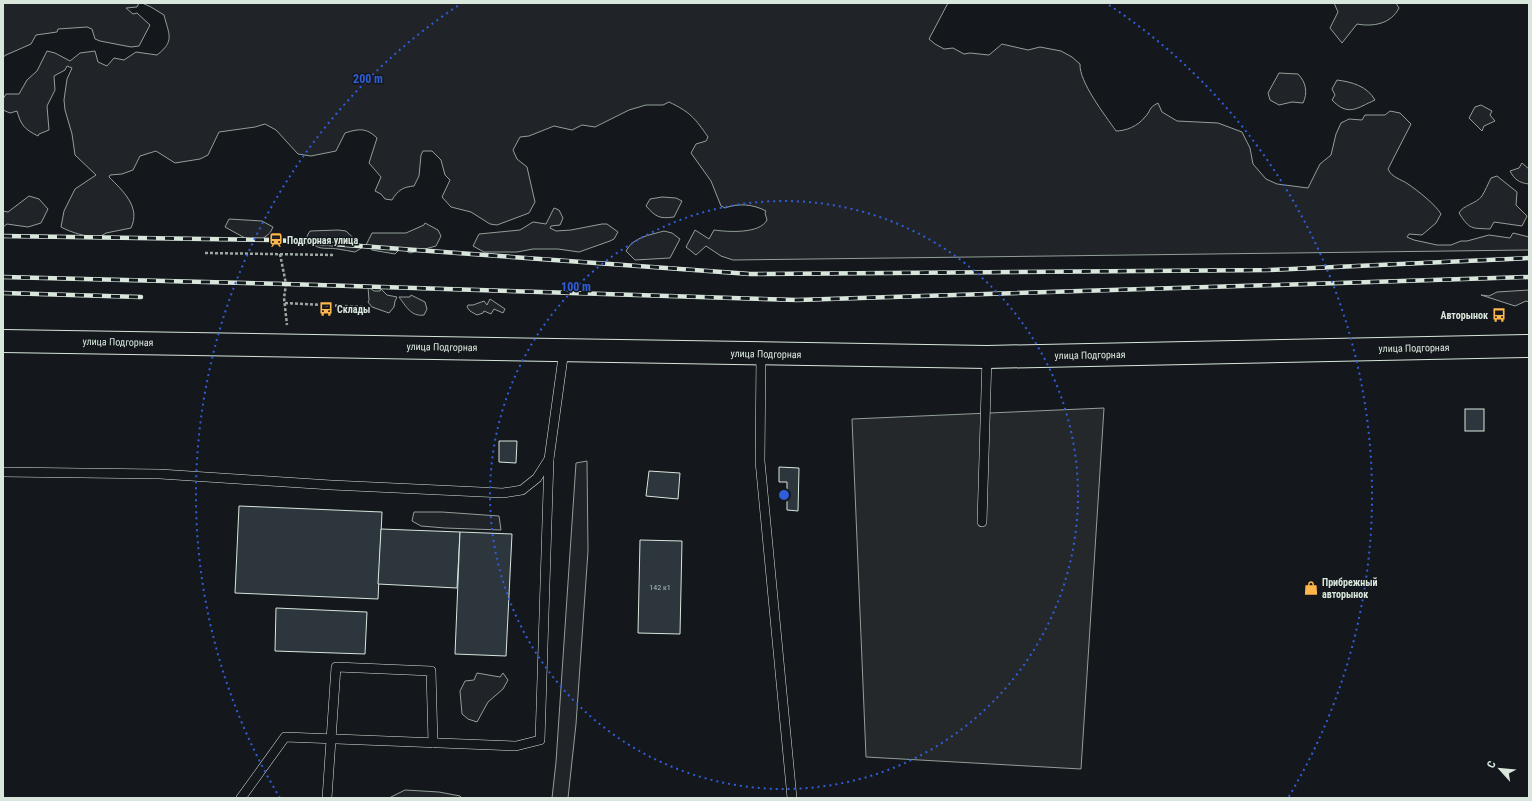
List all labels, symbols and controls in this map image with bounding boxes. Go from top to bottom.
text: 200 m [353,72,383,86]
station icon: Подгорная улица [268,232,284,248]
place label: Подгорная улица [287,235,358,246]
text: 100 m [561,280,591,294]
bus stop icon: Склады [318,301,334,317]
place label: Склады [337,304,370,315]
bus stop icon: Авторынок [1491,307,1507,323]
place label: Авторынок [1440,310,1488,321]
street label: улица Подгорная [82,336,154,348]
street label: улица Подгорная [406,341,478,353]
street label: улица Подгорная [1378,342,1450,354]
street label: улица Подгорная [730,348,802,360]
street label: улица Подгорная [1054,349,1126,361]
centre of rings [777,488,791,502]
place label: Прибрежный авторынок [1322,577,1378,600]
shop icon: Прибрежный авторынок [1303,580,1319,596]
house number: 142 к1 [649,583,671,592]
north arrow [1480,749,1520,789]
text: С [1484,759,1499,770]

